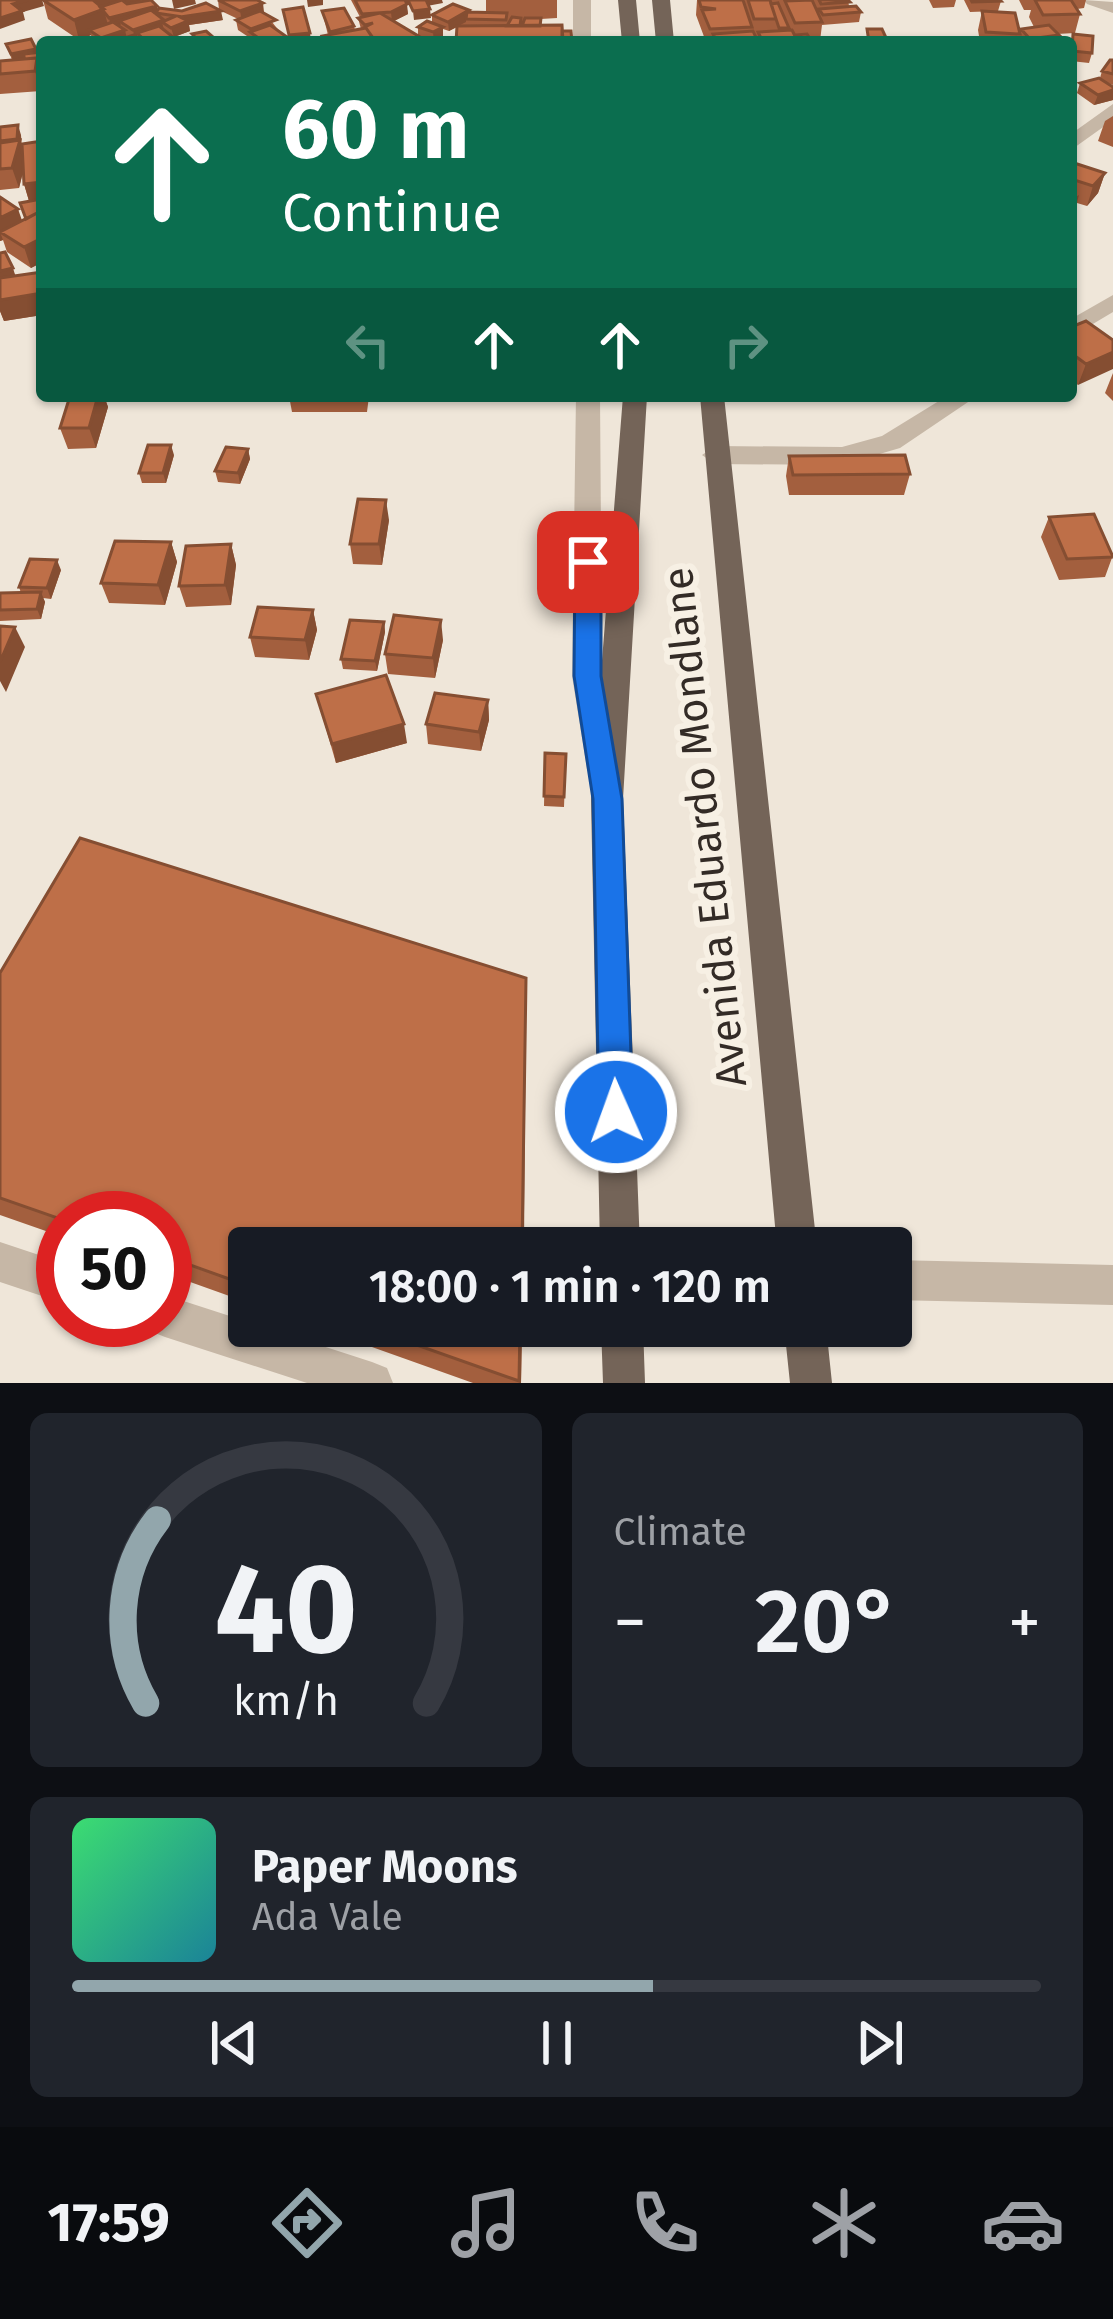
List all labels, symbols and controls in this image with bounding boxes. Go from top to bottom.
text: 60 m [282,79,469,180]
icon: ahead [84,84,240,240]
text: Continue [282,181,502,245]
icon: left [335,312,401,378]
icon: ahead [461,312,527,378]
icon: ahead [587,312,653,378]
icon: right [713,312,779,378]
pin [537,511,639,613]
icon: arrive [555,529,621,595]
street label: Avenida Eduardo Mondlane [653,565,757,1089]
position arrow [553,1049,679,1175]
speed limit sign: 50 [36,1191,192,1347]
text: 18:00 · 1 min · 120 m [369,1260,771,1314]
text: Climate [614,1509,747,1555]
text: 40 [214,1535,358,1685]
text: 20° [755,1568,900,1676]
text: − [614,1583,647,1662]
text: + [1008,1583,1041,1662]
text: km/h [233,1675,339,1726]
text: Paper Moons [252,1840,517,1894]
text: Ada Vale [252,1894,403,1940]
icon: previous [201,2010,267,2076]
icon: pause [524,2010,590,2076]
icon: next [847,2010,913,2076]
icon: directions [265,2181,349,2265]
icon: music [444,2181,528,2265]
icon: phone [623,2181,707,2265]
icon: climate [802,2181,886,2265]
icon: car [981,2181,1065,2265]
text: 17:59 [48,2191,170,2255]

